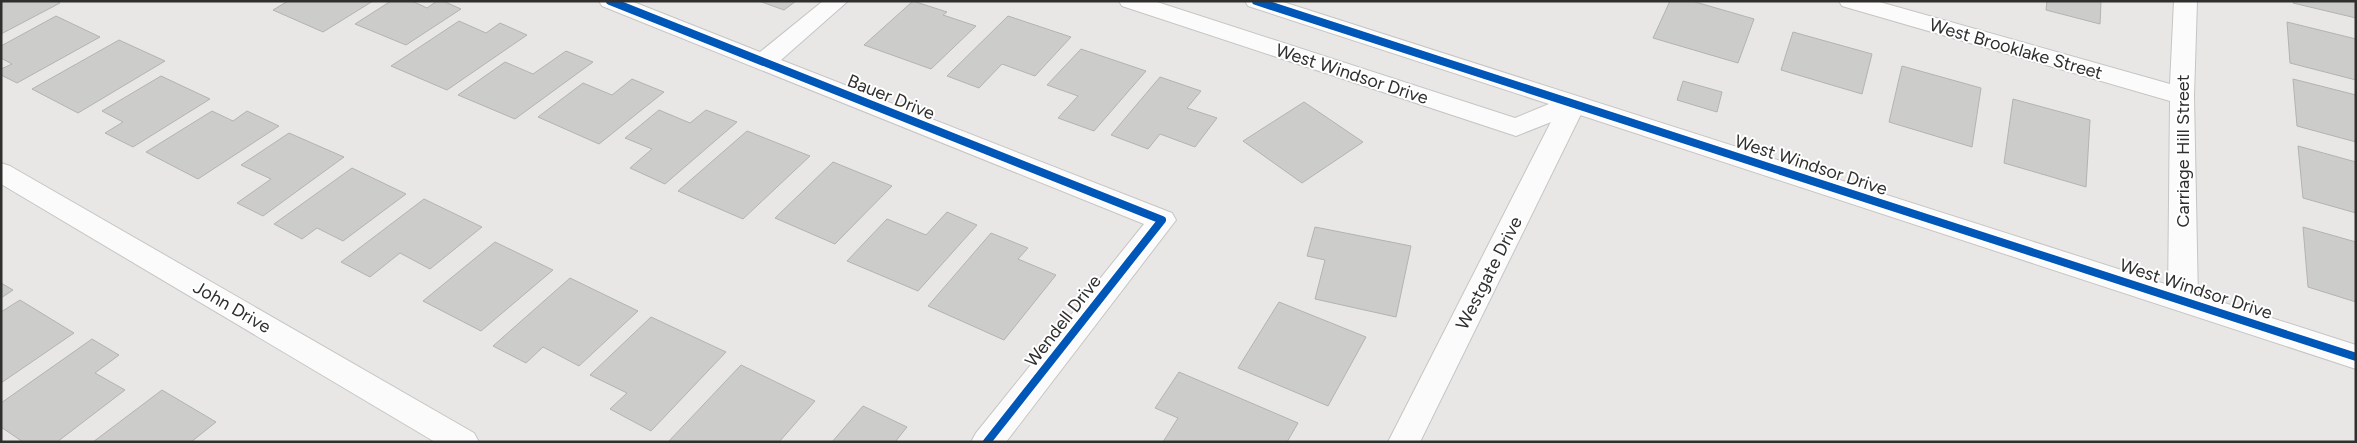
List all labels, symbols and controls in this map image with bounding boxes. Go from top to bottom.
street label: West Brooklake Street [1927,14,2105,84]
street label: West Windsor Drive [1273,39,1431,109]
street label: Bauer Drive [844,70,938,125]
street label: Carriage Hill Street [2172,74,2194,227]
street label: West Windsor Drive [1732,130,1890,200]
street label: Westgate Drive [1451,213,1527,333]
street label: West Windsor Drive [2117,254,2275,324]
street label: Wendell Drive [1020,270,1106,371]
street label: John Drive [189,276,275,338]

